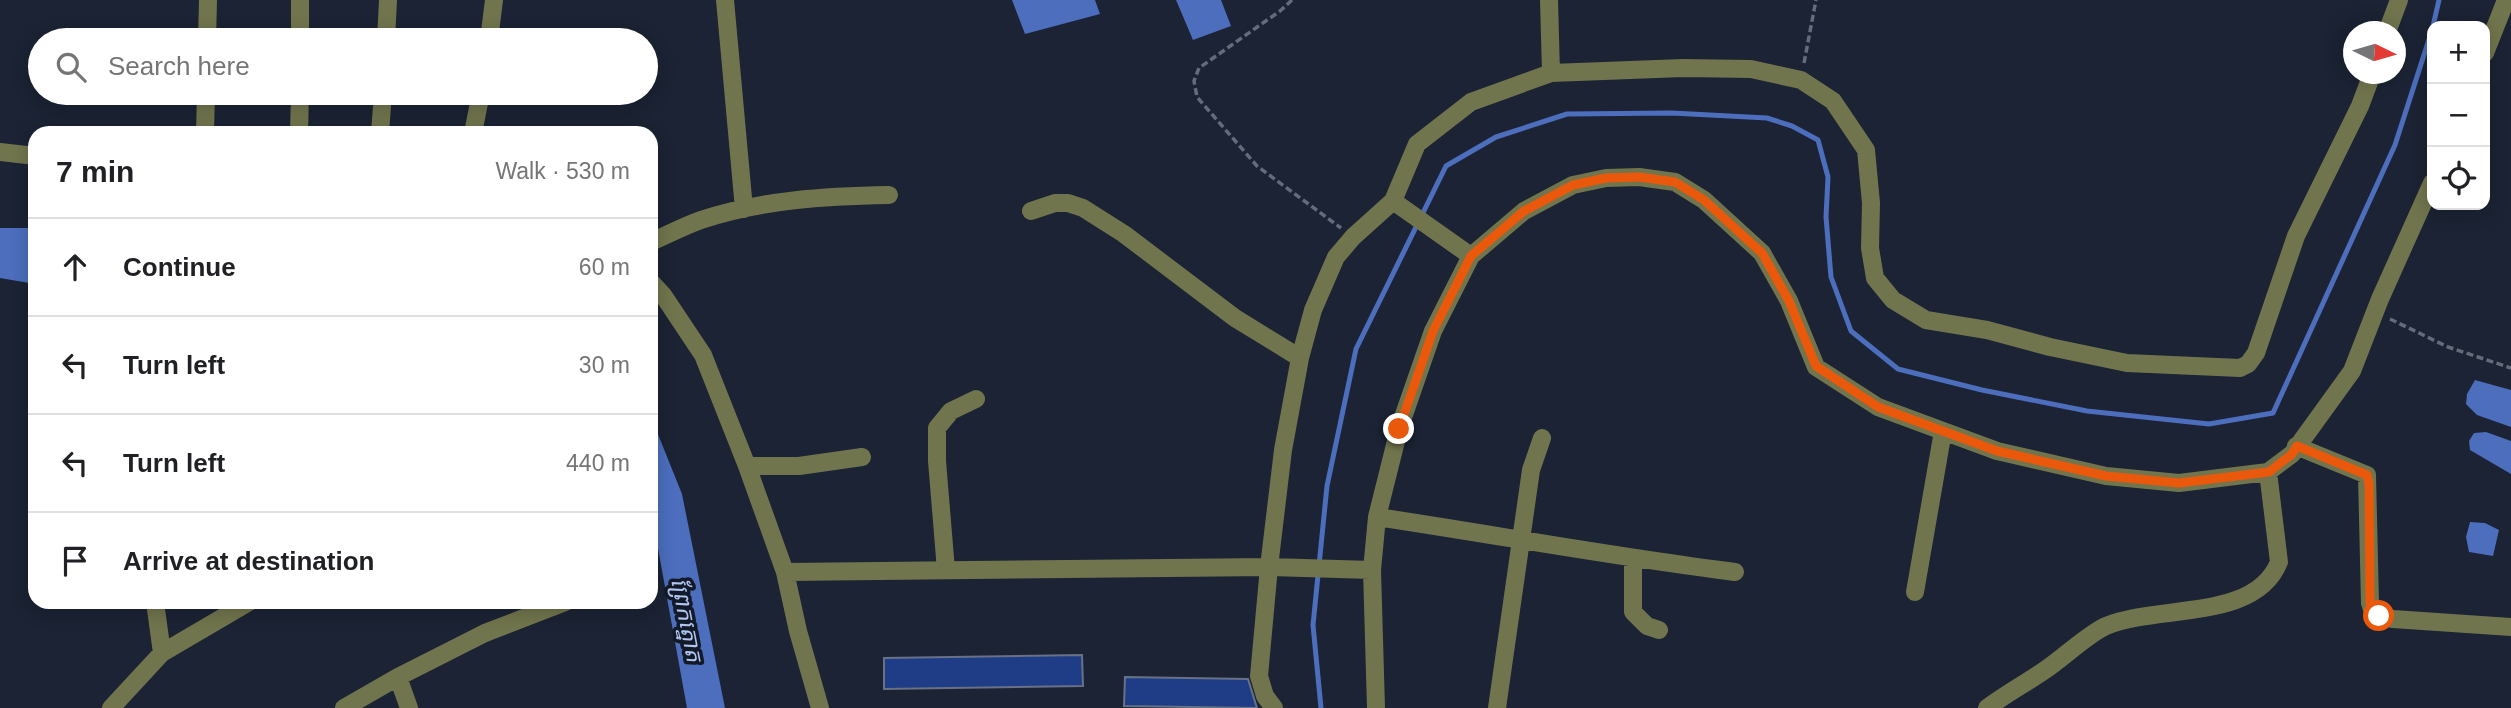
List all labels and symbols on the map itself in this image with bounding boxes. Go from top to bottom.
north arrow [2343,21,2406,84]
route end [1383,413,1414,444]
water label: ព្រែកត្នោត [665,576,708,666]
route start [2363,600,2394,631]

